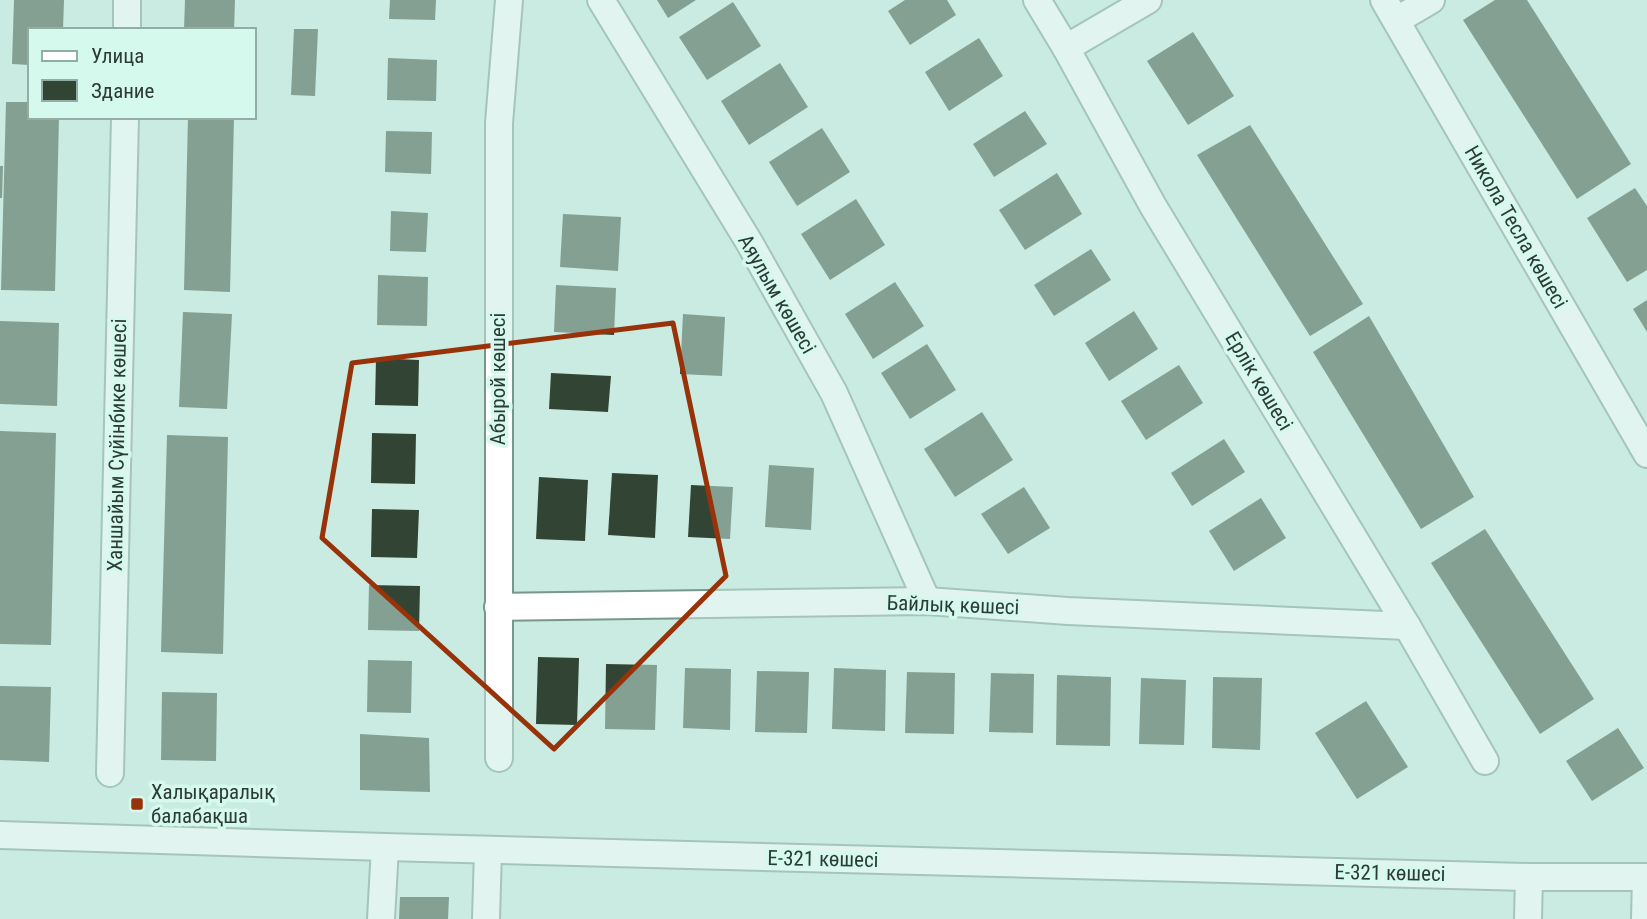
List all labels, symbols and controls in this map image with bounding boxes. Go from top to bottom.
legend [28,28,256,119]
text: Улица [91,44,144,68]
text: Здание [91,79,155,103]
street label: Никола Тесла көшесі [1460,141,1572,313]
street label: Аяулым көшесі [733,230,821,358]
street label: Абырой көшесі [486,313,510,445]
street label: Ханшайым Сүйінбике көшесі [103,318,131,572]
street label: Ерлік көшесі [1220,327,1298,435]
street label: Байлық көшесі [886,591,1020,619]
place label: Халықаралық балабақша [151,780,275,828]
marker: Халықаралық балабақша [129,796,145,812]
street label: Е-321 көшесі [767,846,879,872]
street label: Е-321 көшесі [1334,860,1446,886]

